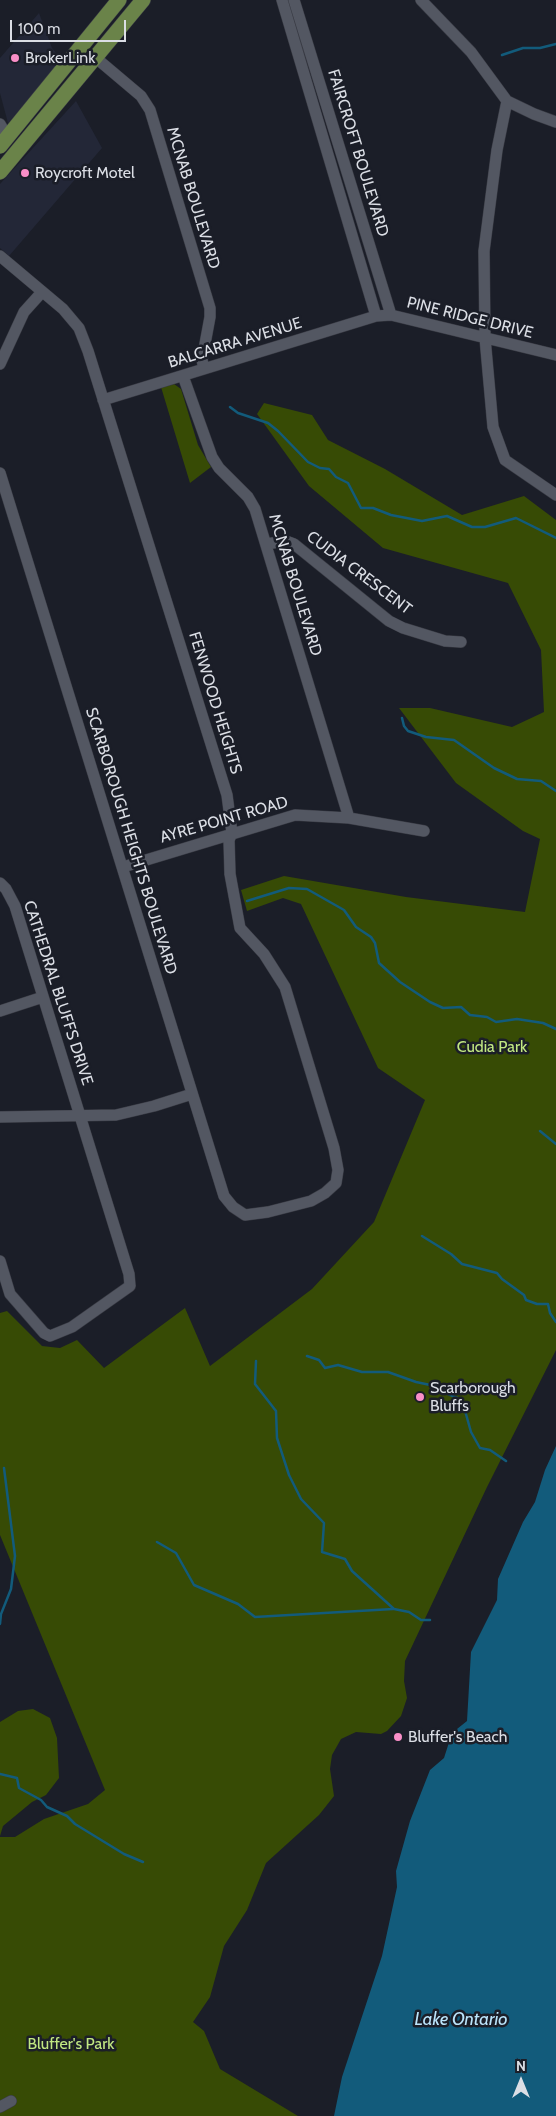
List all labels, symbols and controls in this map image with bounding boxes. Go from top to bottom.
scale bar [12,10,129,42]
text: 100 m [18,20,60,38]
place label: BrokerLink [25,48,95,68]
marker: BrokerLink [9,52,21,64]
street label: FAIRCROFT BOULEVARD [323,67,393,239]
street label: MCNAB BOULEVARD [162,125,224,271]
place label: Roycroft Motel [35,163,135,183]
marker: Roycroft Motel [19,167,31,179]
street label: PINE RIDGE DRIVE [405,293,535,343]
street label: BALCARRA AVENUE [166,314,304,372]
street label: MCNAB BOULEVARD [264,512,326,658]
street label: CUDIA CRESCENT [303,527,415,619]
street label: FENWOOD HEIGHTS [184,630,246,776]
street label: SCARBOROUGH HEIGHTS BOULEVARD [81,705,181,977]
street label: AYRE POINT ROAD [158,793,290,847]
street label: CATHEDRAL BLUFFS DRIVE [19,898,97,1088]
park label: Cudia Park [457,1037,527,1057]
place label: Scarborough Bluffs [430,1378,516,1416]
marker: Scarborough Bluffs [414,1391,426,1403]
place label: Bluffer's Beach [408,1727,507,1747]
marker: Bluffer's Beach [392,1731,404,1743]
water label: Lake Ontario [414,2009,508,2031]
park label: Bluffer's Park [28,2034,114,2054]
north arrow [496,2056,546,2106]
text: N [516,2057,526,2075]

